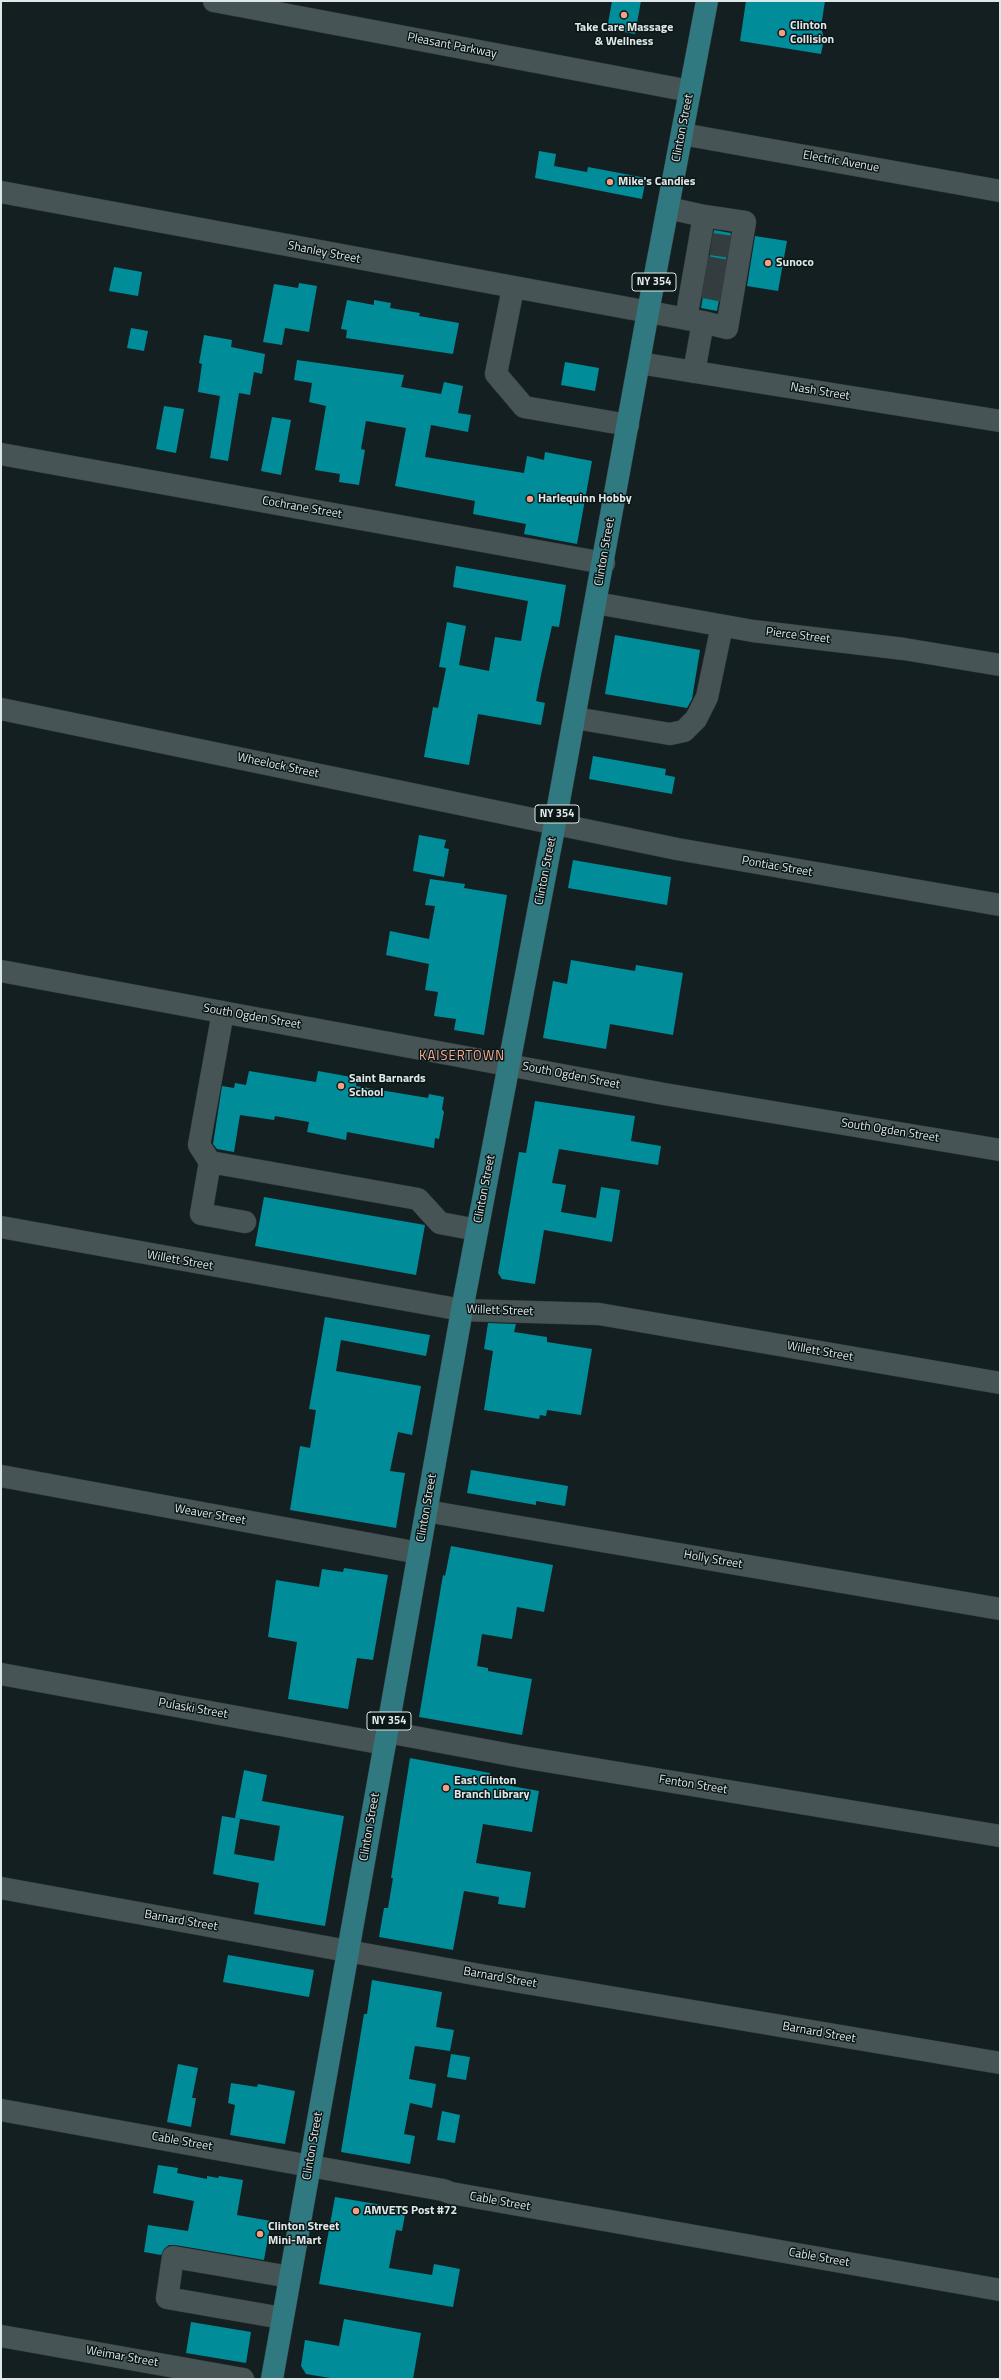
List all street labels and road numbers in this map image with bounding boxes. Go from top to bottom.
street label: Pleasant Parkway [406,30,498,62]
street label: Clinton Street [669,93,697,163]
street label: Electric Avenue [802,148,880,176]
street label: Shanley Street [287,239,361,267]
road number: NY 354 [632,273,676,291]
street label: Nash Street [789,380,851,404]
street label: Cochrane Street [261,494,343,522]
street label: Clinton Street [592,517,618,587]
street label: Pierce Street [765,625,831,647]
street label: Wheelock Street [236,750,320,782]
road number: NY 354 [535,805,579,823]
street label: Clinton Street [532,836,560,906]
street label: Pontiac Street [741,854,813,880]
street label: South Ogden Street [202,1001,302,1033]
street label: South Ogden Street [521,1059,621,1093]
street label: South Ogden Street [840,1116,940,1146]
street label: Clinton Street [471,1154,499,1224]
street label: Willett Street [146,1248,214,1274]
street label: Willett Street [466,1303,534,1319]
street label: Willett Street [786,1339,854,1365]
street label: Clinton Street [414,1473,440,1543]
street label: Weaver Street [173,1502,247,1528]
street label: Holly Street [683,1548,743,1572]
street label: Pulaski Street [157,1696,229,1722]
road number: NY 354 [367,1712,411,1730]
street label: Fenton Street [658,1772,728,1798]
street label: Clinton Street [357,1792,383,1862]
street label: Barnard Street [143,1907,219,1935]
street label: Barnard Street [462,1964,538,1992]
street label: Barnard Street [781,2019,857,2047]
street label: Clinton Street [300,2111,326,2181]
street label: Cable Street [151,2130,213,2154]
street label: Cable Street [469,2190,531,2214]
street label: Cable Street [788,2246,850,2270]
street label: Weimar Street [85,2344,159,2370]

